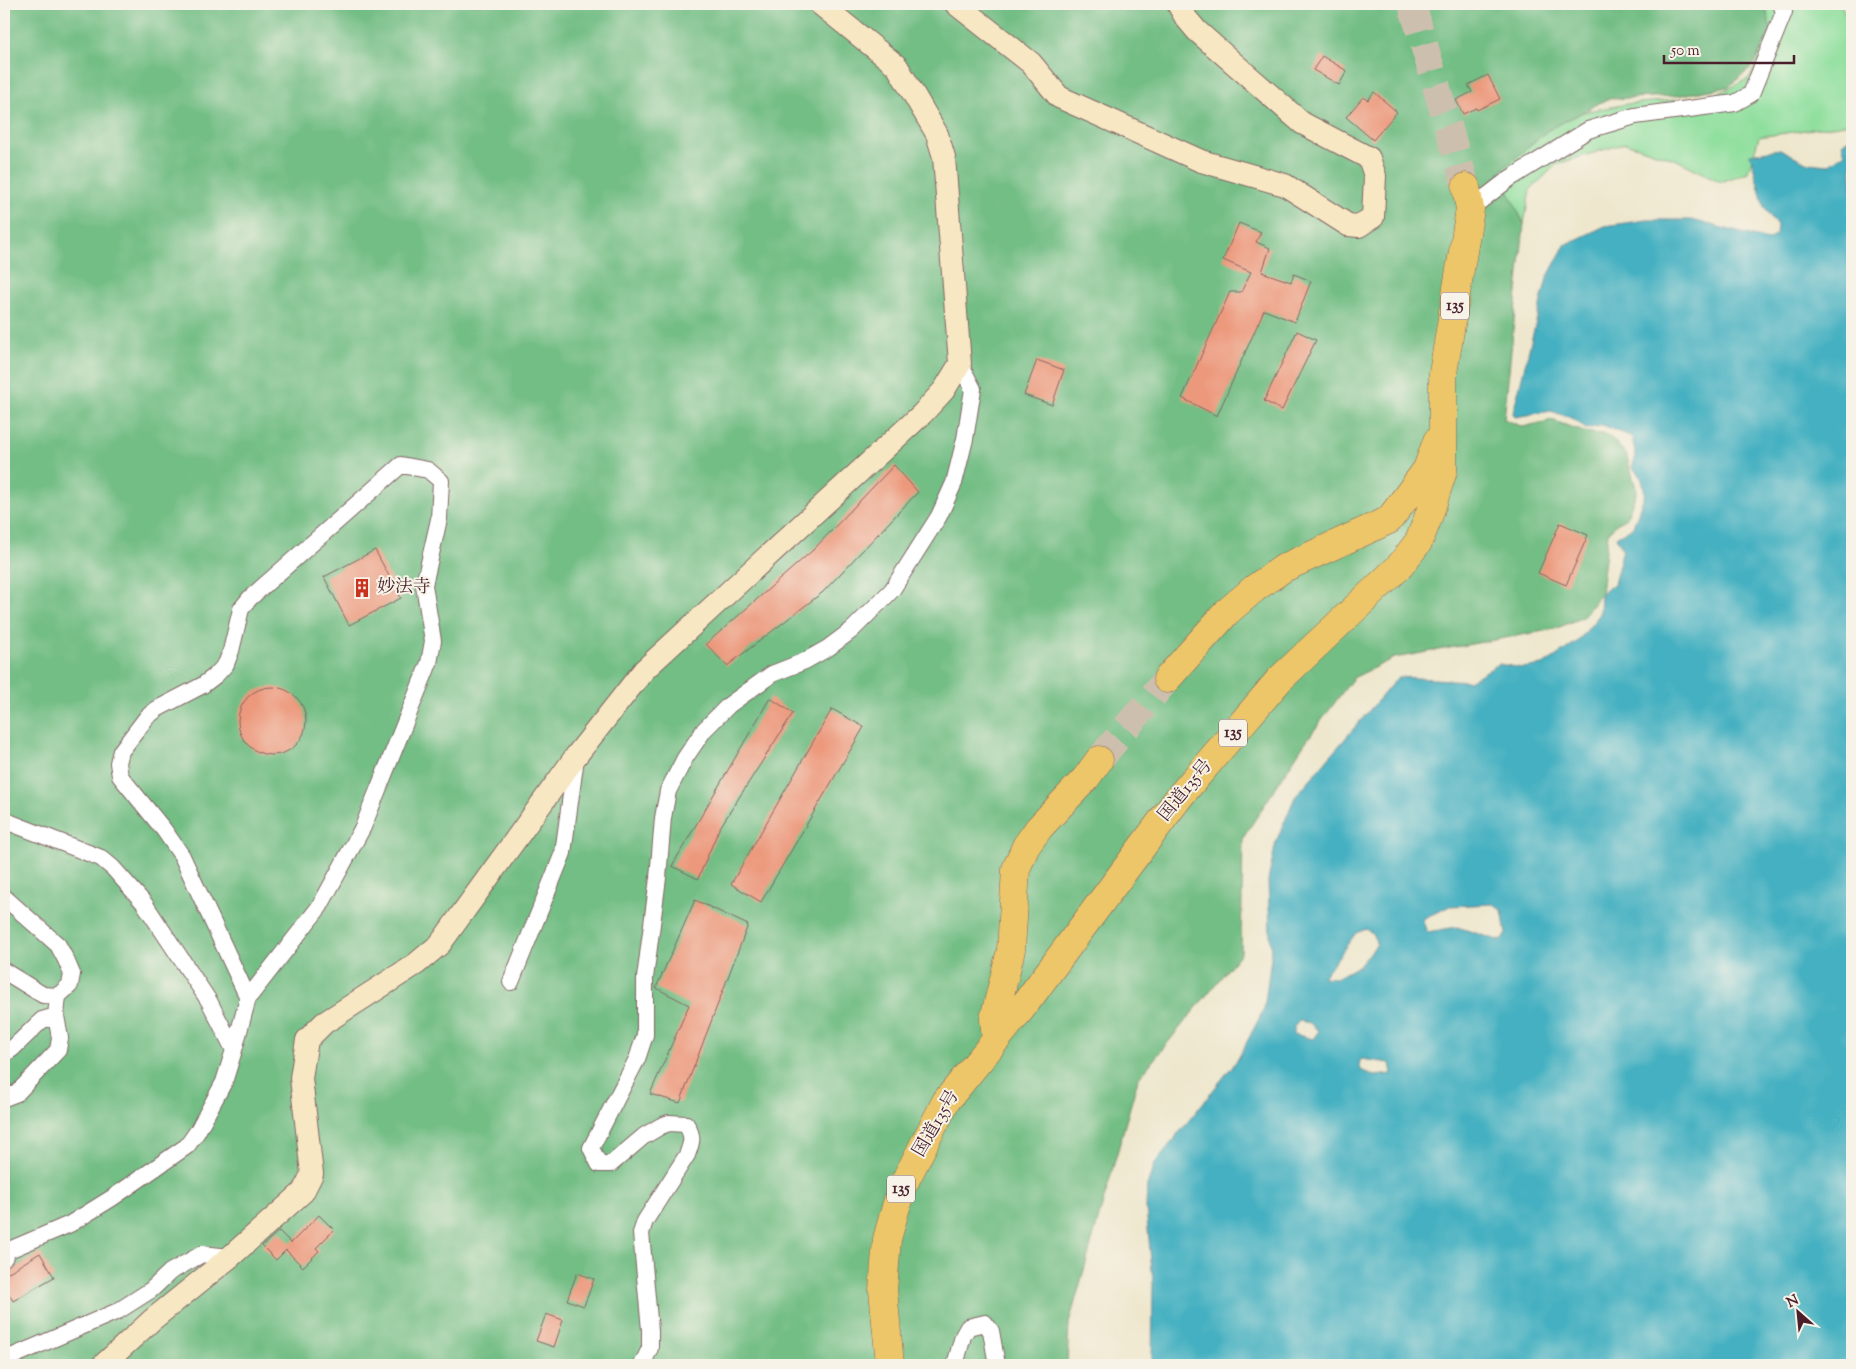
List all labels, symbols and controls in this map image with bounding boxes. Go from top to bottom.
scale bar [1664,32,1794,64]
text: 50 m [1670,41,1700,62]
road number: 135 [1441,292,1469,320]
place label: 妙法寺 [377,575,431,601]
building icon: 妙法寺 [351,577,373,599]
road number: 135 [1219,720,1247,746]
street label: 国道135号 [1153,754,1219,828]
street label: 国道135号 [907,1086,967,1162]
road number: 135 [887,1176,915,1202]
north arrow [1774,1286,1824,1336]
text: N [1783,1291,1803,1314]

